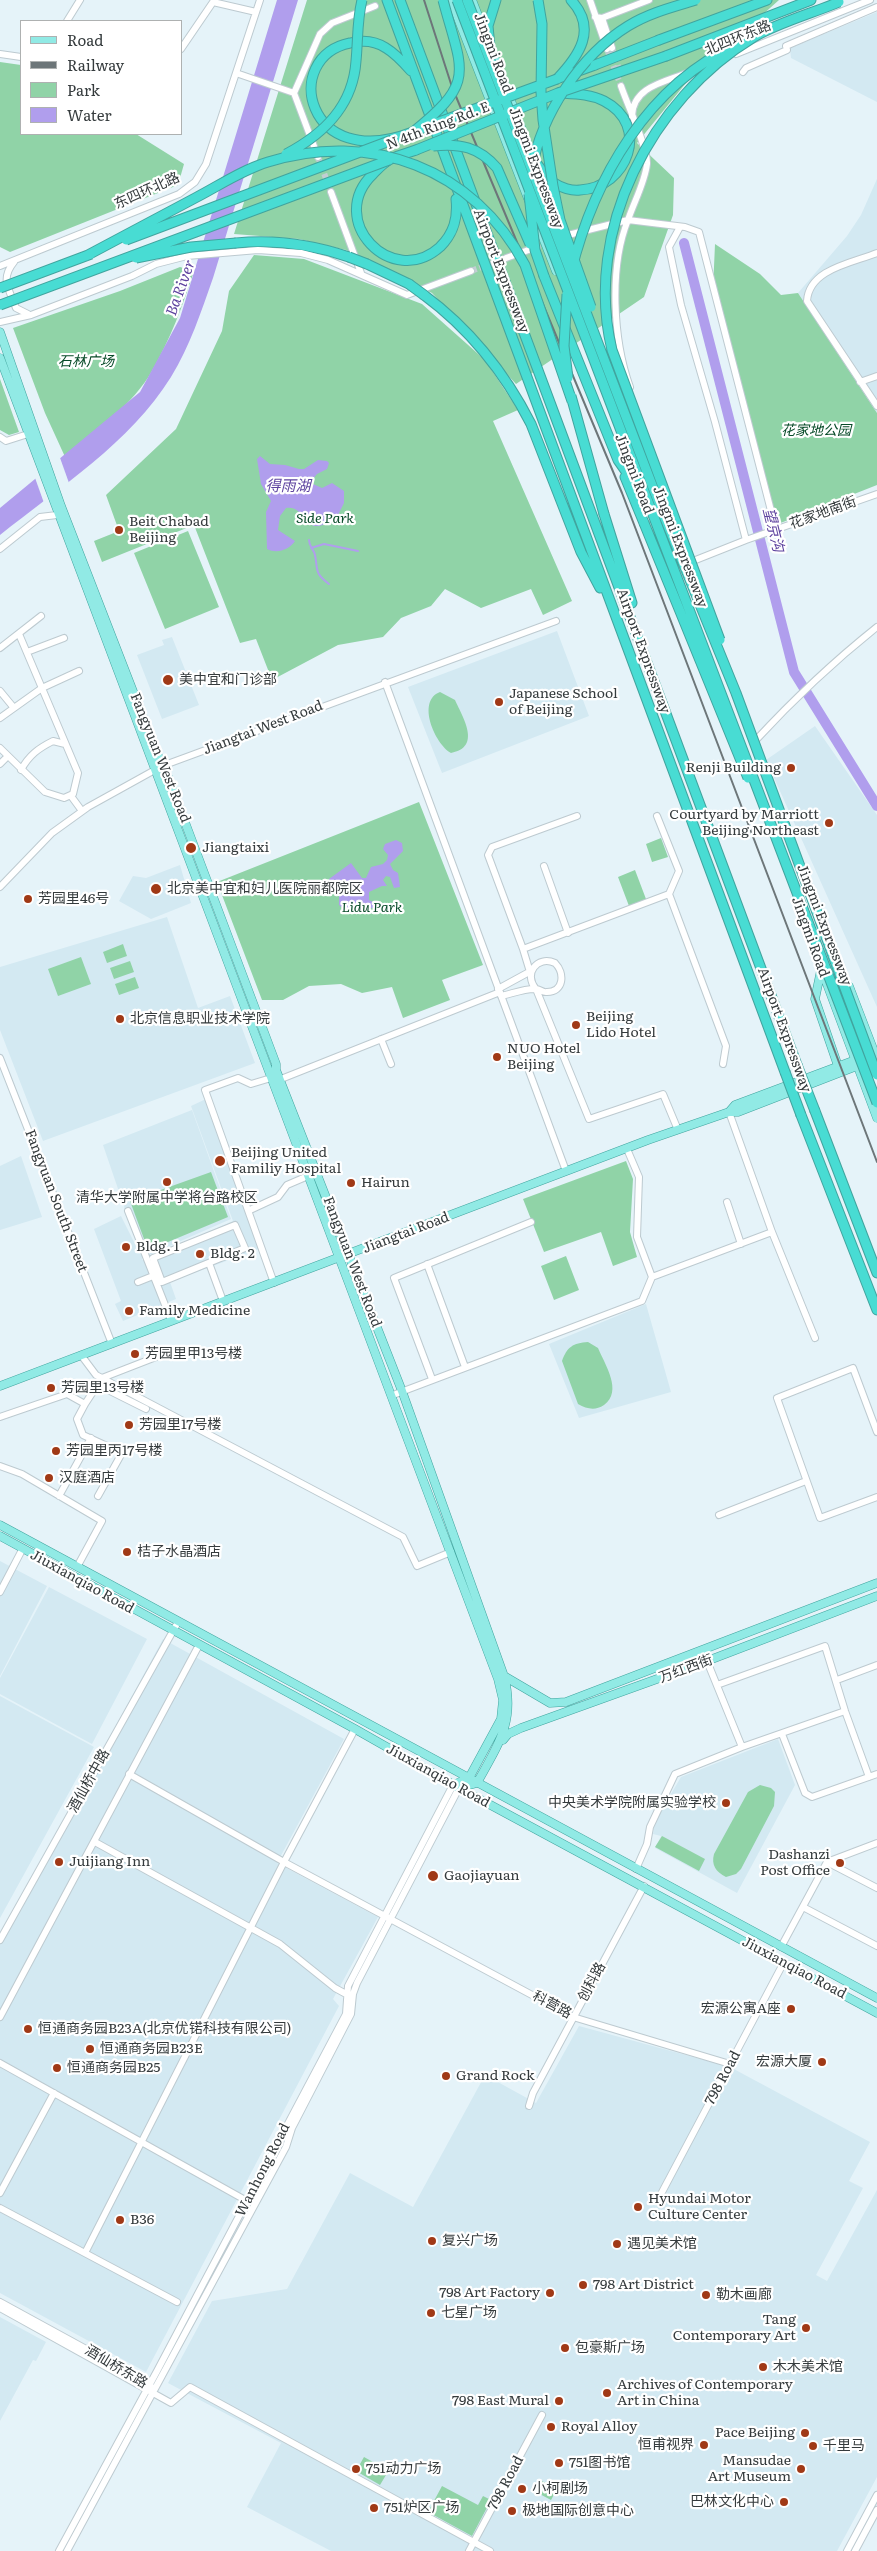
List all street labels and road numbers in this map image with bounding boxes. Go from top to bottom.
street label: Jingmi Road [470,11,516,95]
street label: 北四环东路 [702,17,774,59]
street label: N 4th Ring Rd. E [384,99,492,153]
street label: Jingmi Expressway [505,105,567,231]
street label: 东四环北路 [112,169,182,213]
street label: Airport Expressway [470,207,532,335]
street label: Jingmi Road [611,432,657,516]
street label: Jingmi Expressway [649,484,711,610]
street label: 花家地南街 [787,493,859,533]
street label: Airport Expressway [613,586,673,716]
street label: Fangyuan West Road [126,691,194,825]
street label: Jiangtai West Road [201,697,325,759]
street label: Jingmi Expressway [793,862,855,988]
street label: Jingmi Road [788,894,832,980]
street label: Airport Expressway [754,965,814,1095]
street label: Fangyuan South Street [21,1127,91,1275]
street label: Fangyuan West Road [319,1194,385,1330]
street label: Jiangtai Road [360,1209,452,1257]
street label: Jiuxianqiao Road [27,1547,137,1617]
street label: 万红西街 [657,1652,715,1686]
street label: Jiuxianqiao Road [383,1741,493,1811]
street label: 酒仙桥中路 [65,1746,113,1816]
street label: Jiuxianqiao Road [739,1933,849,2003]
street label: 创科路 [575,1960,609,2004]
street label: 科营路 [530,1988,574,2022]
street label: 798 Road [702,2048,744,2108]
street label: Wanhong Road [232,2120,294,2220]
street label: 酒仙桥东路 [82,2342,150,2392]
street label: 798 Road [485,2453,527,2513]

